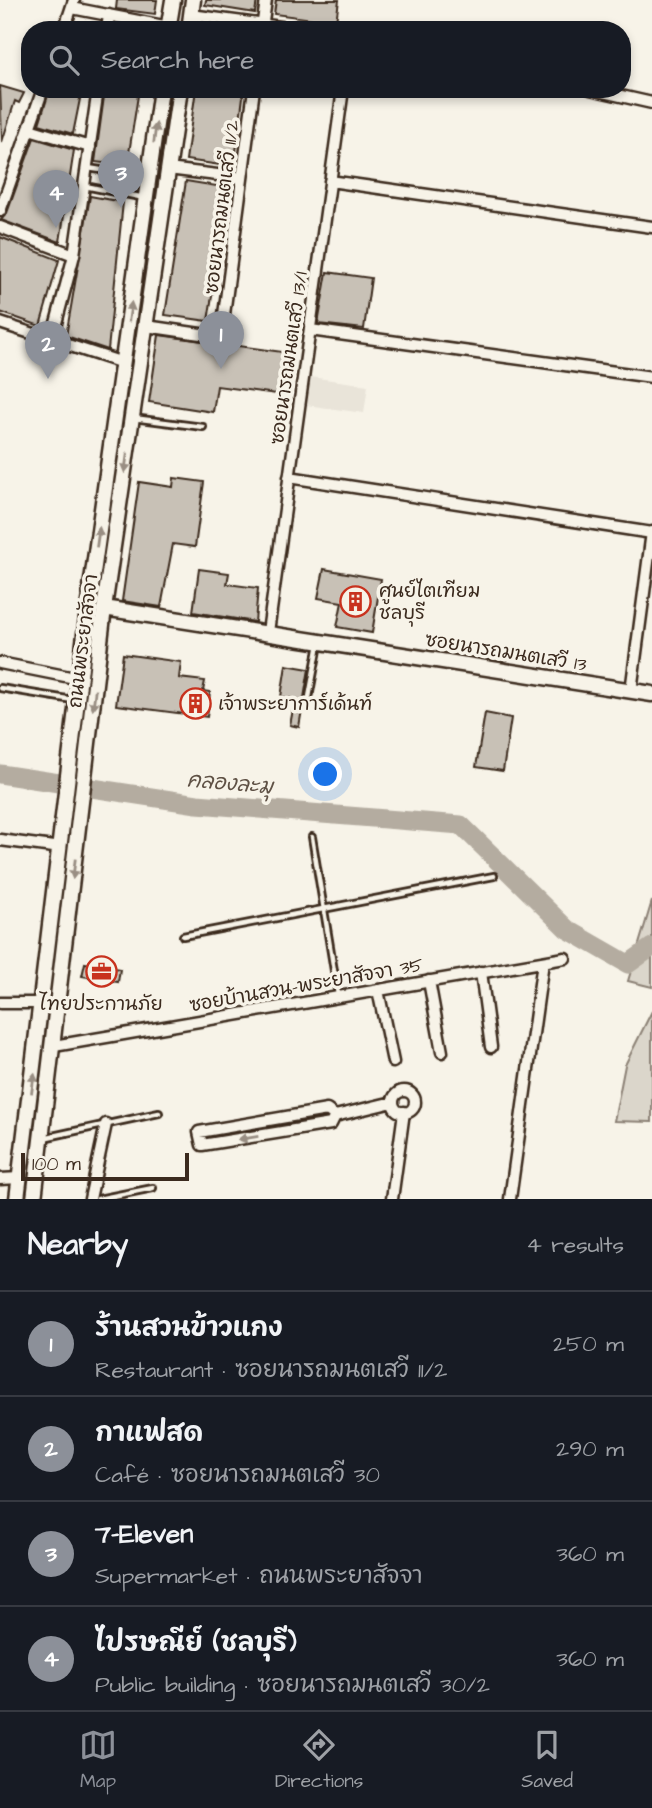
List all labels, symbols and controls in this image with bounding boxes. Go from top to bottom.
search box [21,21,631,98]
icon: search [45,41,83,79]
text: Search here [101,42,254,78]
street label: ซอยนารถมนตเสวี 11/2 [198,118,247,296]
one-way arrow [149,122,160,144]
pin: 3 [98,150,144,208]
pin: 4 [33,170,79,228]
street label: ซอยนารถมนตเสวี 13/1 [264,269,315,446]
one-way arrow [124,301,135,323]
pin: 1 [198,311,244,369]
pin: 2 [25,321,71,379]
one-way arrow [120,452,131,474]
one-way arrow [93,526,104,548]
street label: ถนนพระยาสัจจา [62,573,105,710]
place label: ศูนย์ไตเทียม ชลบุรี [379,578,480,627]
building icon: ศูนย์ไตเทียม ชลบุรี [339,584,373,618]
street label: ซอยนารถมนตเสวี 13 [423,626,589,679]
building icon: เจ้าพระยาการ์เด้นท์ [178,686,212,720]
one-way arrow [88,689,99,711]
place label: เจ้าพระยาการ์เด้นท์ [218,691,373,718]
your location [308,757,342,791]
water label: คลองละมุ [186,765,276,803]
one-way arrow [69,858,80,880]
street label: ซอยบ้านสวน-พระยาสัจจา 35 [187,952,426,1019]
office icon: ไทยประกานภัย [84,955,118,989]
place label: ไทยประกานภัย [38,991,163,1018]
one-way arrow [27,1072,38,1094]
one-way arrow [237,1133,259,1144]
scale bar [21,1150,189,1182]
text: 100 m [32,1151,81,1178]
text: Nearby [28,1224,128,1266]
text: 4 results [526,1229,624,1261]
text: ร้านสวนข้าวแกง [95,1310,283,1346]
text: 1 [50,1328,52,1360]
text: 250 m [553,1328,624,1360]
text: Restaurant · ซอยนารถมนตเสวี 11/2 [95,1354,447,1386]
text: กาแฟสด [95,1415,203,1451]
text: 2 [44,1433,58,1465]
text: 290 m [556,1433,624,1465]
text: Café · ซอยนารถมนตเสวี 30 [95,1459,380,1491]
text: 7-Eleven [95,1516,193,1552]
text: 3 [45,1538,57,1570]
text: 360 m [556,1538,624,1570]
text: Supermarket · ถนนพระยาสัจจา [95,1560,423,1592]
text: ไปรษณีย์ (ชลบุรี) [95,1625,297,1661]
text: 4 [43,1643,59,1675]
text: 360 m [556,1643,624,1675]
text: Public building · ซอยนารถมนตเสวี 30/2 [95,1669,490,1701]
tab: Map [79,1726,117,1795]
tab: Directions [275,1726,363,1795]
tab: Saved [521,1726,573,1795]

